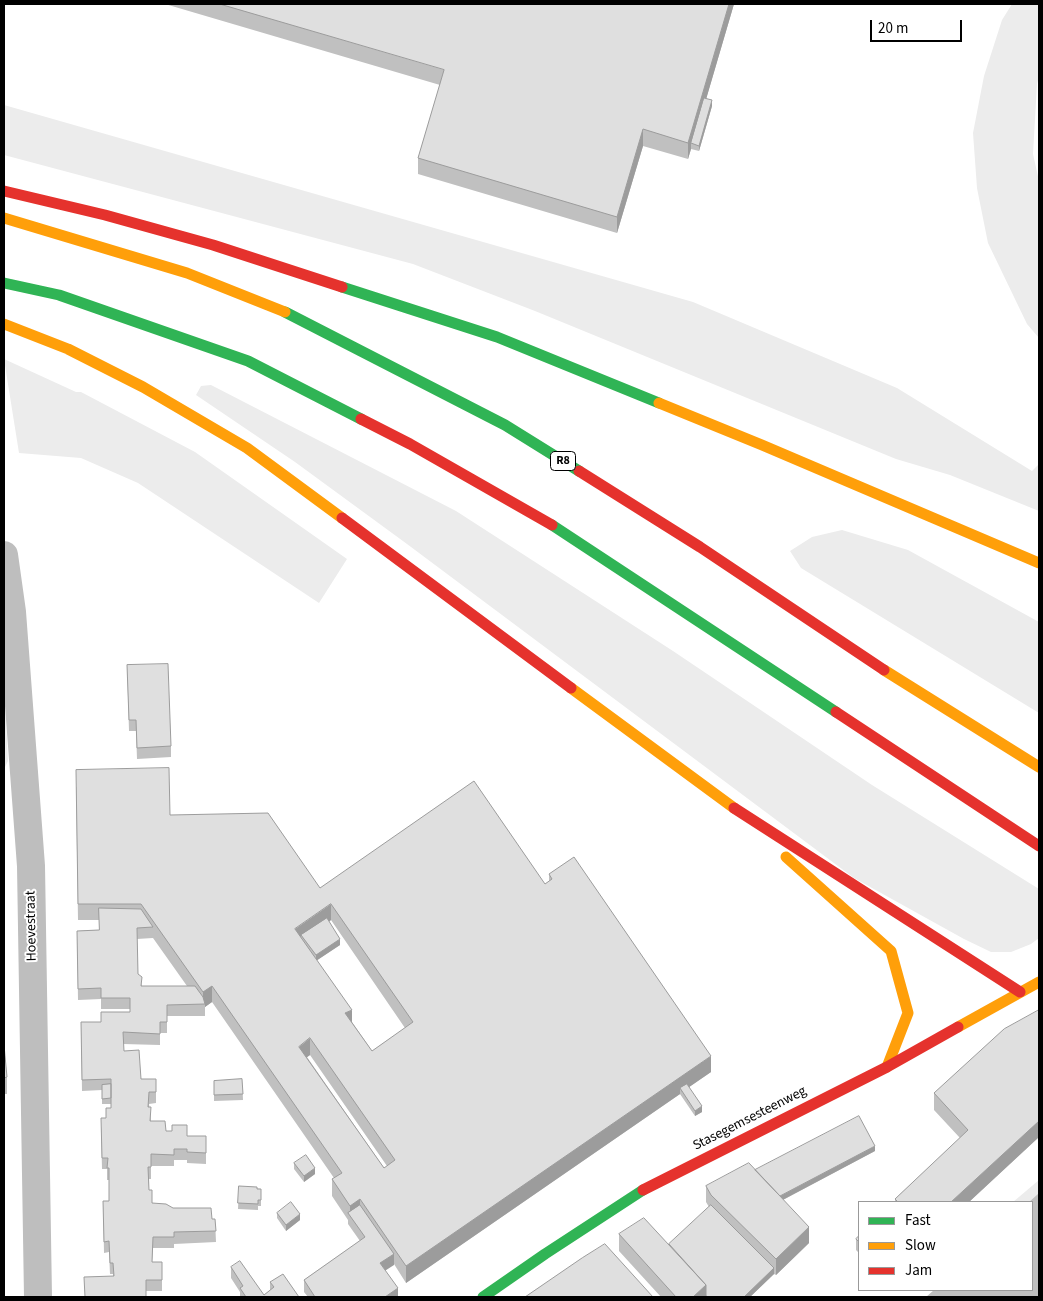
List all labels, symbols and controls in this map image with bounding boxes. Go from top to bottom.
scale bar [873,10,966,42]
text: 20 m [878,18,908,39]
road number: R8 [550,452,576,471]
street label: Hoevestraat [23,891,41,961]
street label: Stasegemsesteenweg [690,1083,810,1155]
legend [858,1201,1033,1291]
text: Fast [905,1210,931,1231]
text: Slow [905,1235,936,1256]
text: Jam [905,1260,932,1281]

